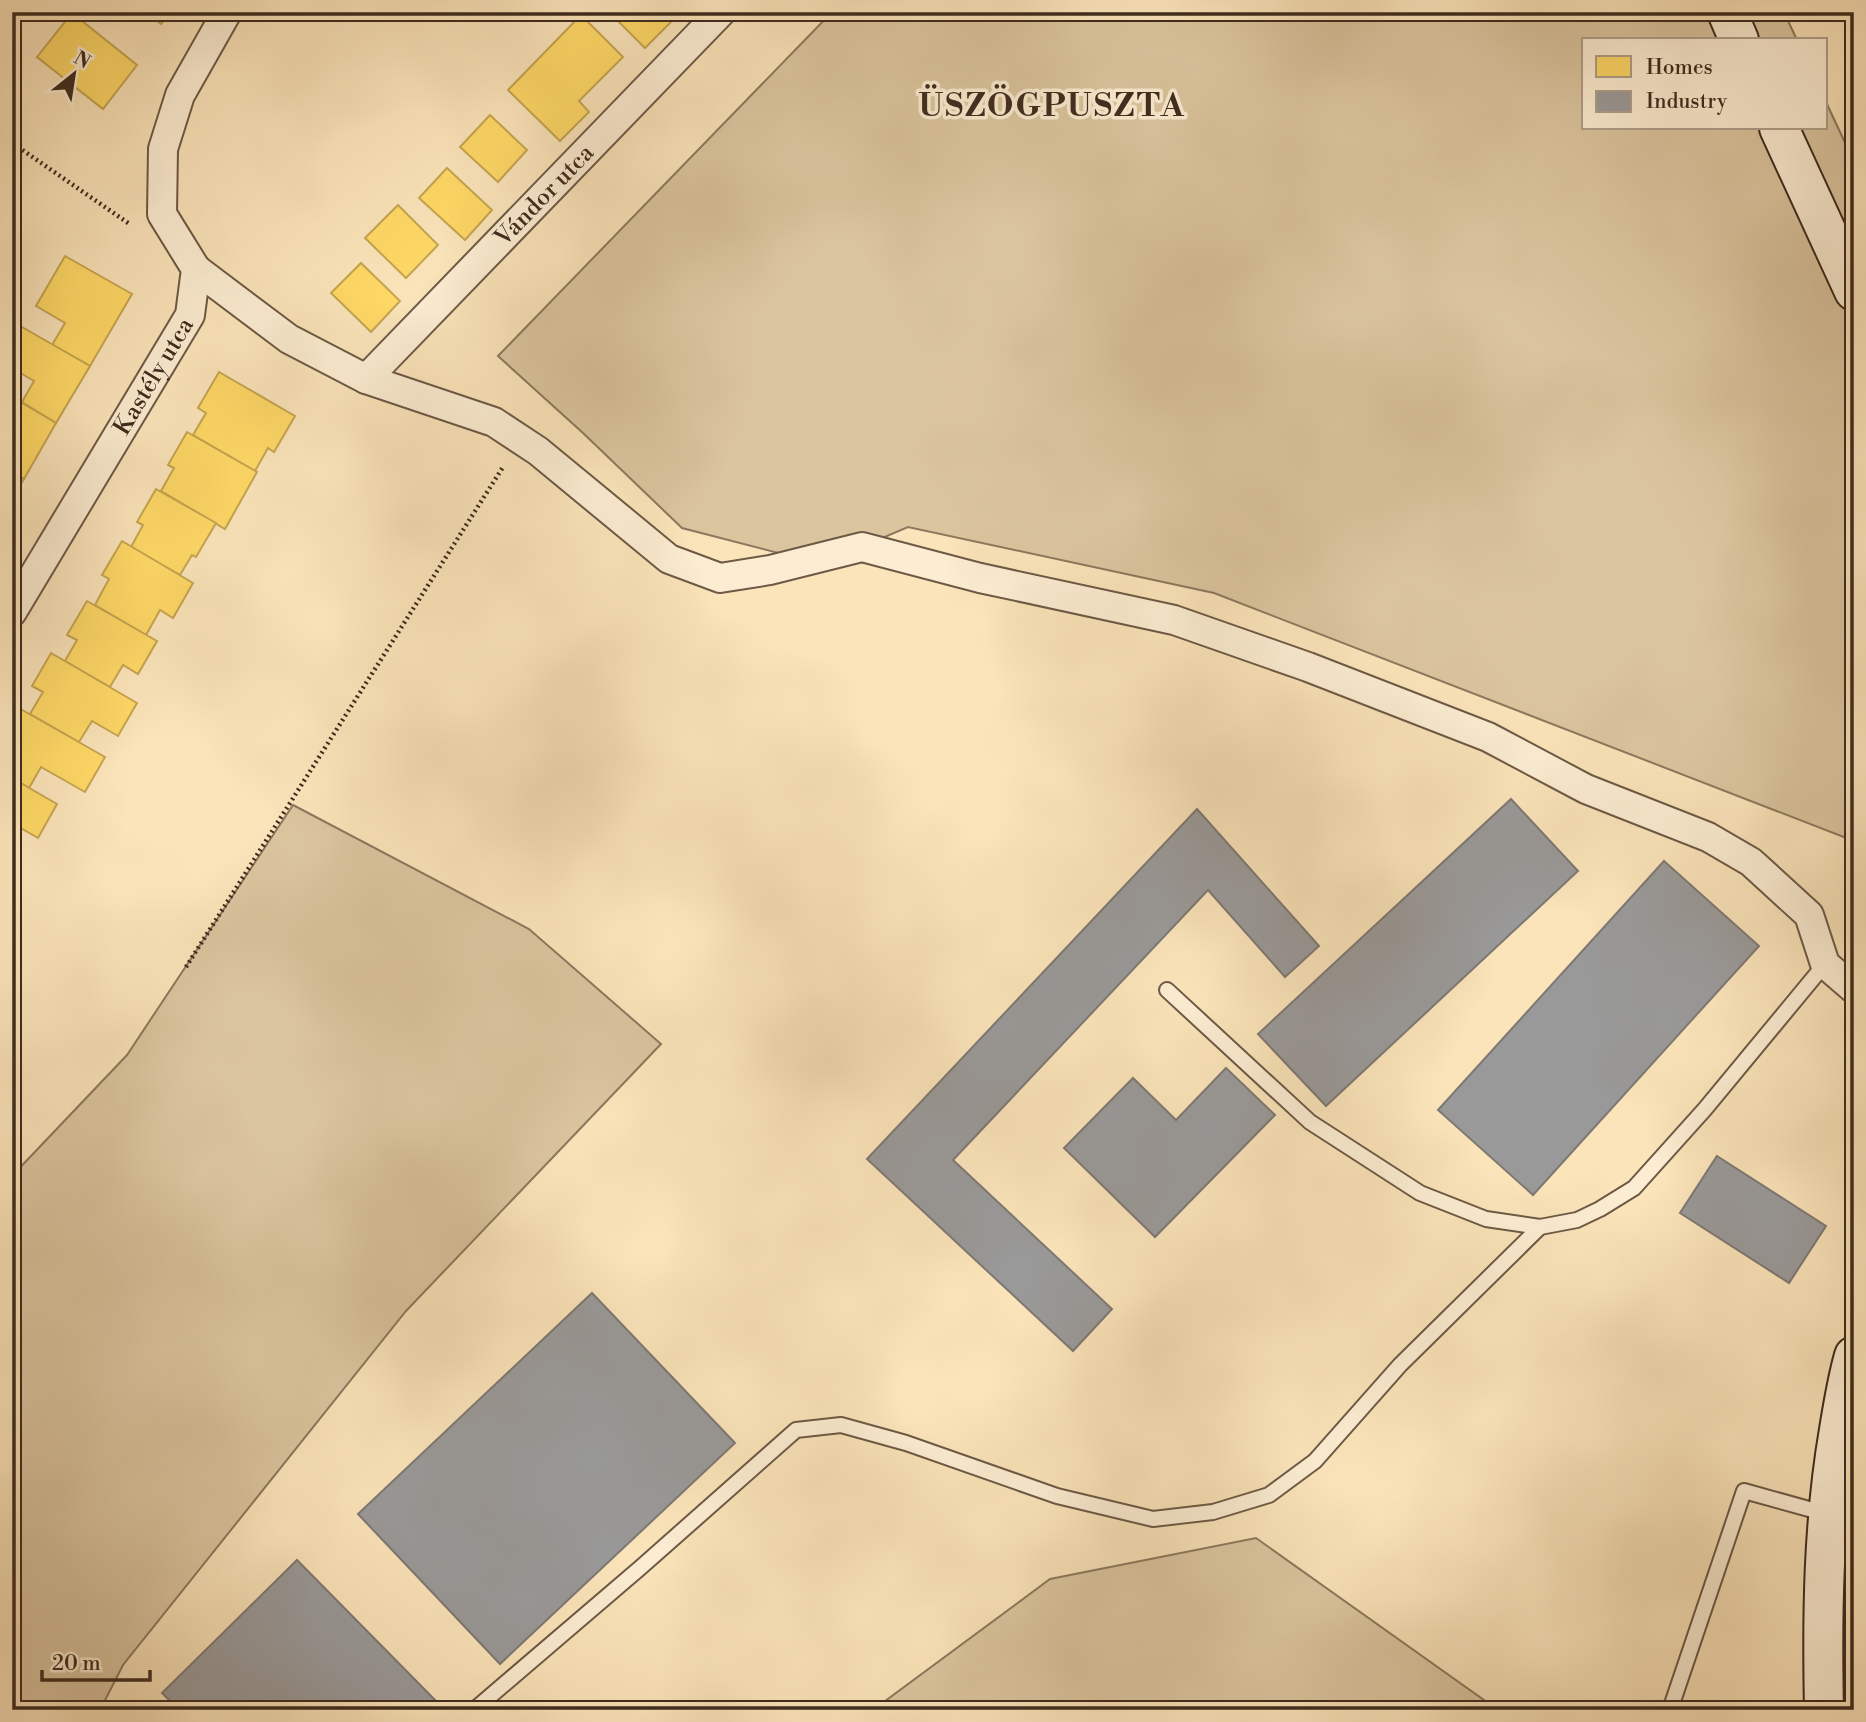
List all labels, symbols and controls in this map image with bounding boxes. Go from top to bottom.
north arrow [38,38,108,108]
legend [1582,38,1828,130]
text: N [69,46,95,74]
text: Homes [1646,55,1713,81]
district label: ÜSZÖGPUSZTA [918,84,1186,126]
text: Industry [1646,89,1728,115]
street label: Vándor utca [488,138,601,254]
street label: Kastély utca [107,312,201,441]
scale bar [42,1638,150,1682]
text: 20 m [52,1651,101,1677]

